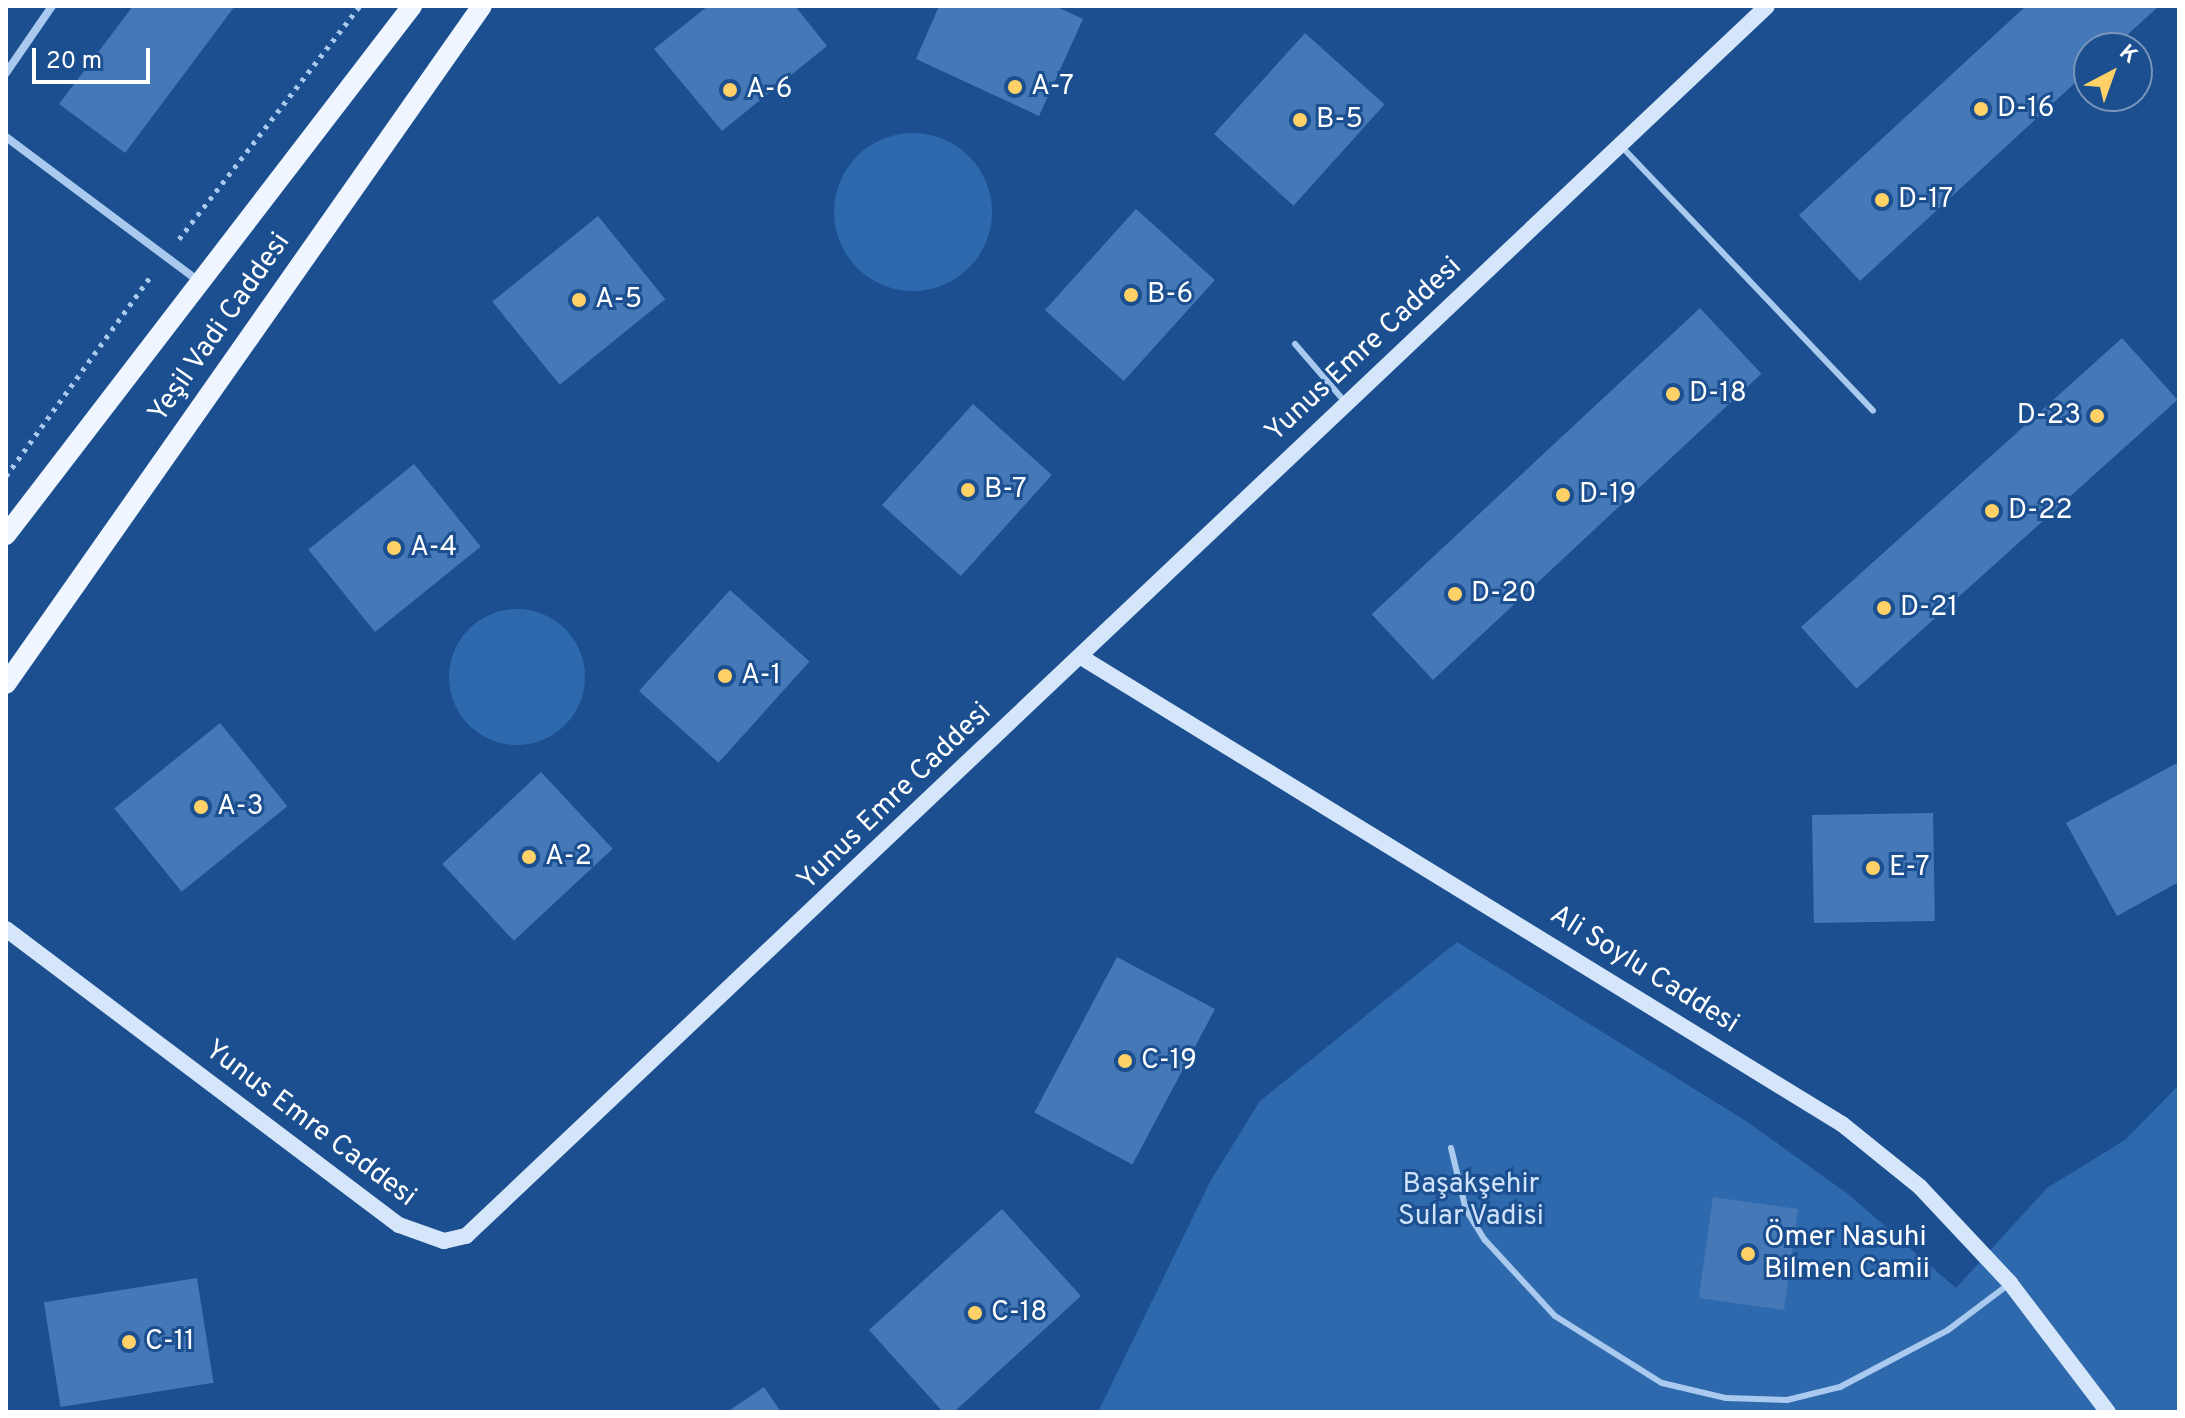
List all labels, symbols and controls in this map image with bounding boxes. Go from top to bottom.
scale bar [36,32,154,82]
north arrow [2073,32,2153,112]
text: K [2113,40,2142,70]
text: 20 m [46,47,102,77]
place label: A-7 [1031,70,1074,104]
place label: A-6 [746,73,792,107]
marker: A-7 [1006,78,1024,96]
marker: A-6 [721,81,739,99]
place label: D-16 [1997,92,2054,126]
marker: D-16 [1972,100,1990,118]
place label: B-5 [1316,103,1363,137]
marker: B-5 [1291,111,1309,129]
place label: D-17 [1898,183,1953,217]
marker: D-17 [1873,191,1891,209]
street label: Yeşil Vadi Caddesi [142,226,298,430]
street label: Yunus Emre Caddesi [1259,251,1469,449]
place label: B-6 [1147,278,1193,312]
place label: A-5 [595,283,642,317]
marker: B-6 [1122,286,1140,304]
marker: A-5 [570,291,588,309]
place label: D-18 [1689,377,1747,411]
marker: D-18 [1664,385,1682,403]
place label: D-23 [2017,399,2081,433]
marker: D-23 [2088,407,2106,425]
place label: B-7 [984,473,1027,507]
place label: D-19 [1579,478,1636,512]
marker: B-7 [959,481,977,499]
marker: D-19 [1554,486,1572,504]
place label: D-22 [2008,494,2073,528]
marker: D-22 [1983,502,2001,520]
place label: A-4 [410,531,457,565]
marker: A-4 [385,539,403,557]
place label: D-20 [1471,577,1536,611]
marker: D-20 [1446,585,1464,603]
place label: D-21 [1900,591,1958,625]
marker: D-21 [1875,599,1893,617]
place label: A-1 [741,659,781,693]
marker: A-1 [716,667,734,685]
street label: Yunus Emre Caddesi [791,696,999,898]
place label: A-3 [217,790,264,824]
marker: A-3 [192,798,210,816]
place label: A-2 [545,840,592,874]
marker: A-2 [520,848,538,866]
place label: E-7 [1889,851,1930,885]
marker: E-7 [1864,859,1882,877]
street label: Ali Soylu Caddesi [1543,899,1745,1041]
street label: Yunus Emre Caddesi [198,1034,422,1214]
place label: C-19 [1141,1044,1197,1078]
marker: C-19 [1116,1052,1134,1070]
park label: Başakşehir Sular Vadisi [1398,1168,1544,1234]
place label: Ömer Nasuhi Bilmen Camii [1764,1221,1930,1287]
marker: Ömer Nasuhi Bilmen Camii [1739,1245,1757,1263]
place label: C-18 [991,1296,1047,1330]
marker: C-18 [966,1304,984,1322]
place label: C-11 [145,1325,195,1359]
marker: C-11 [120,1333,138,1351]

